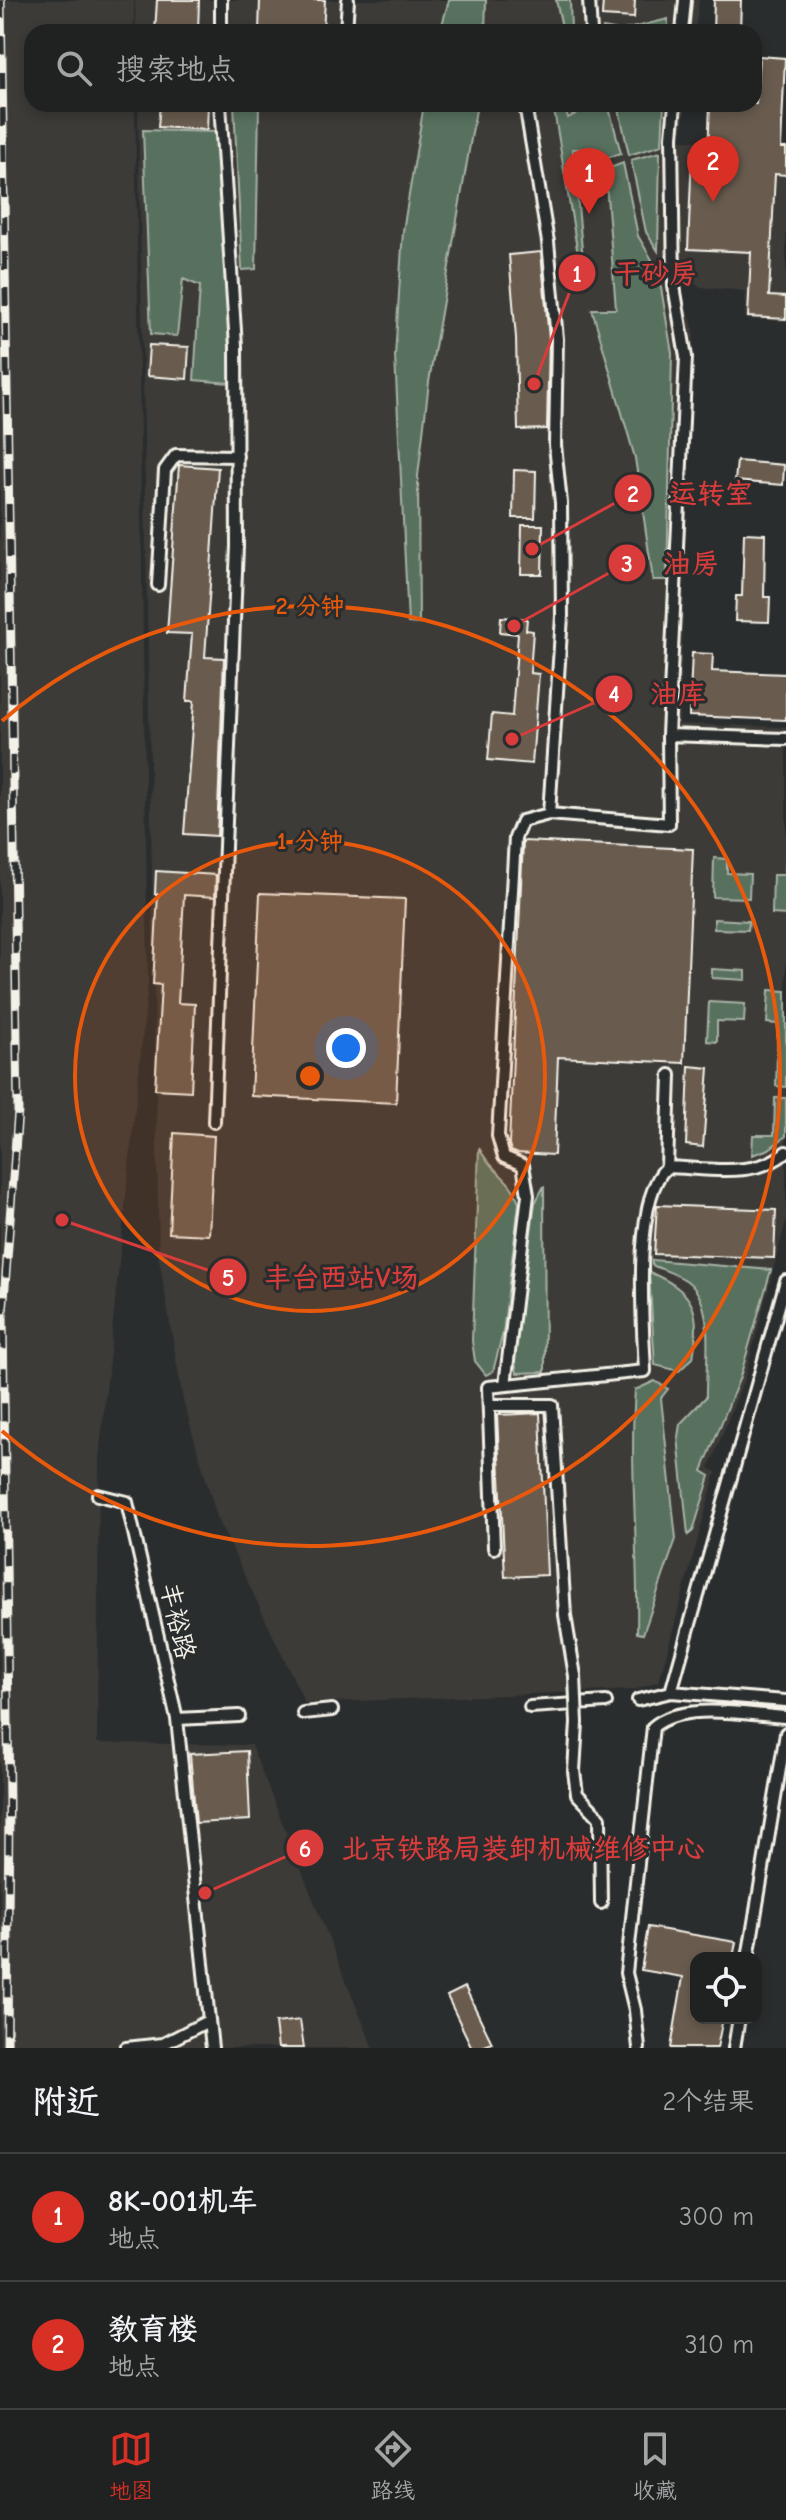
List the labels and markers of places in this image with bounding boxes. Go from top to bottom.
pin: 2 [687,136,739,202]
pin: 1 [563,148,615,214]
callout: 干砂房 [557,247,713,299]
callout: 运转室 [613,467,769,519]
callout: 油房 [607,537,735,589]
callout: 油库 [594,668,722,720]
centre of rings [296,1062,324,1090]
callout: 丰台西站V场 [208,1251,435,1303]
callout: 北京铁路局装卸机械维修中心 [285,1822,721,1874]

